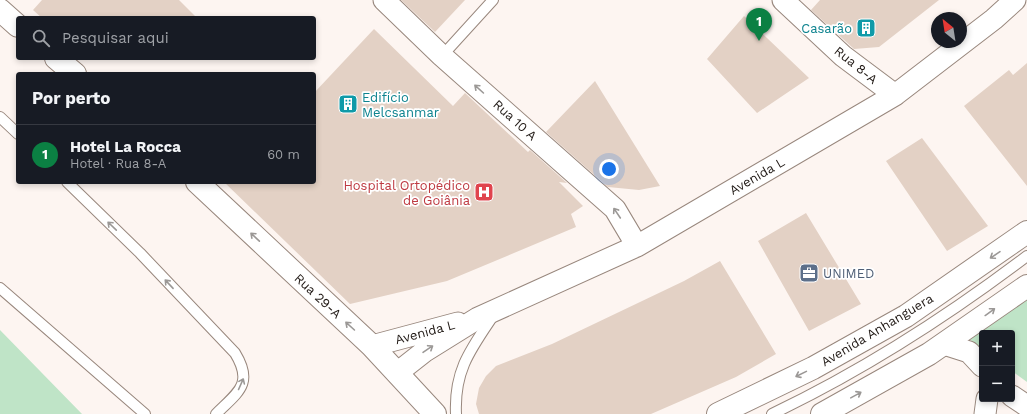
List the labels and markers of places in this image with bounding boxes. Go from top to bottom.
pin: 1 [746,8,772,41]
building icon: Casarão [855,17,877,39]
place label: Casarão [801,21,852,36]
place label: Edifício Melcsanmar [362,90,439,120]
building icon: Edifício Melcsanmar [337,93,359,115]
place label: Hospital Ortopédico de Goiânia [343,178,471,208]
hospital icon: Hospital Ortopédico de Goiânia [473,181,495,203]
office icon: UNIMED [798,262,820,284]
place label: UNIMED [823,266,874,281]

